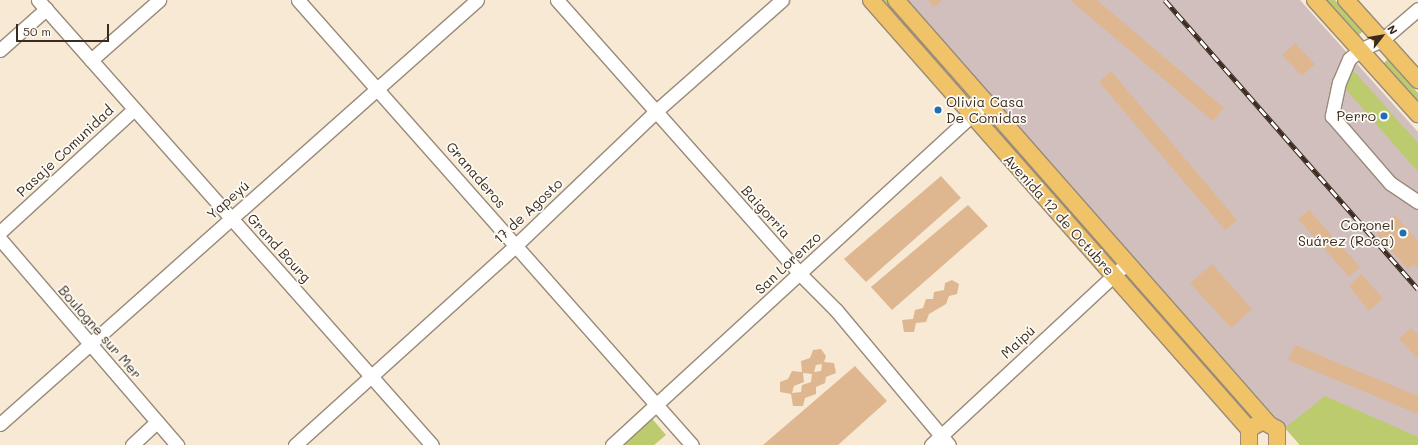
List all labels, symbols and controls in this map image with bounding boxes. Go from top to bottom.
scale bar [18,16,111,42]
north arrow [1362,16,1402,56]
text: N [1384,22,1401,37]
text: 50 m [23,23,51,39]
place label: Olivia Casa De Comidas [946,94,1027,126]
street label: Pasaje Comunidad [13,102,117,200]
marker: Olivia Casa De Comidas [933,105,943,115]
place label: Perro [1336,108,1376,124]
marker: Perro [1379,111,1389,121]
street label: Granaderos [443,138,509,212]
street label: Avenida 12 de Octubre [1000,151,1118,279]
street label: 17 de Agosto [490,175,566,247]
street label: Yapeyú [204,177,252,223]
street label: Baigorria [738,182,794,242]
street label: Grand Bourg [244,210,314,286]
place label: Coronel Suárez (Roca) [1298,217,1394,250]
marker: Coronel Suárez (Roca) [1397,227,1409,239]
street label: San Lorenzo [752,228,824,298]
street label: Boulogne sur Mer [55,282,145,382]
street label: Maipú [997,322,1039,362]

